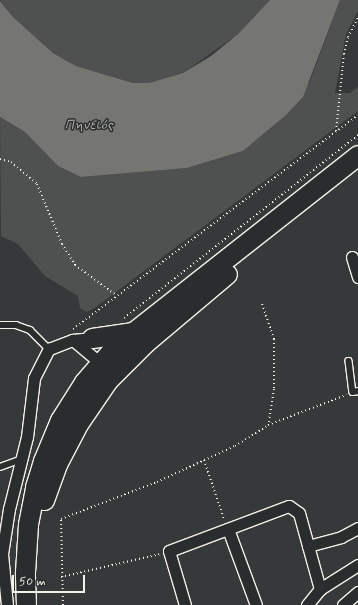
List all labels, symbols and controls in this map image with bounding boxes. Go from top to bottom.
water label: Πηνειός [65,117,113,133]
scale bar [14,567,87,593]
text: 50 m [19,574,46,590]

